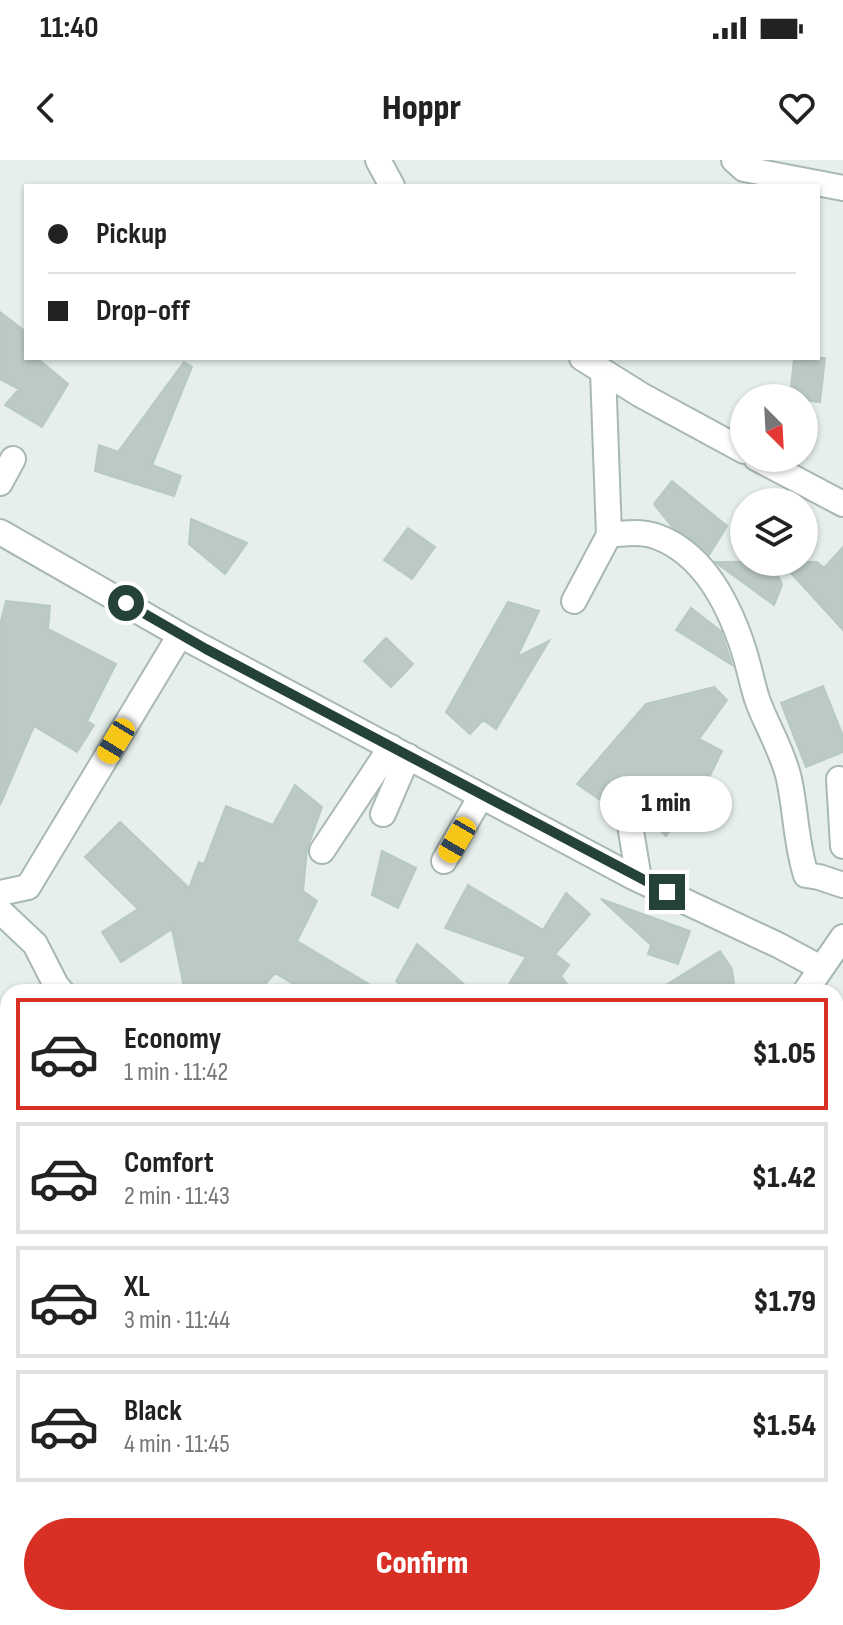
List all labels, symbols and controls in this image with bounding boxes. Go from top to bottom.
text: 11:40 [40,10,98,46]
icon: back [24,86,68,130]
icon: heart [775,86,819,130]
text: Hoppr [382,87,461,130]
text: Pickup [96,216,167,252]
text: Drop-off [96,293,190,329]
north arrow [730,384,818,472]
map controls [730,384,818,576]
button: layers [730,488,818,576]
route start [108,585,144,621]
car [93,714,139,768]
callout: 1 min [601,776,733,832]
text: 1 min [641,788,691,819]
car [435,813,479,867]
route end [649,874,685,910]
icon: car [28,1018,100,1090]
text: Economy [124,1021,221,1057]
text: $1.05 [752,1036,816,1072]
text: 1 min · 11:42 [124,1057,228,1088]
icon: car [28,1142,100,1214]
text: Comfort [124,1145,214,1181]
text: $1.42 [752,1160,816,1196]
text: 2 min · 11:43 [124,1181,230,1212]
icon: car [28,1266,100,1338]
text: XL [124,1269,150,1305]
text: $1.79 [753,1284,816,1320]
text: 3 min · 11:44 [124,1305,230,1336]
icon: car [28,1390,100,1462]
text: Black [124,1393,182,1429]
text: $1.54 [752,1408,816,1444]
text: 4 min · 11:45 [124,1429,230,1460]
button: Confirm [24,1518,820,1610]

